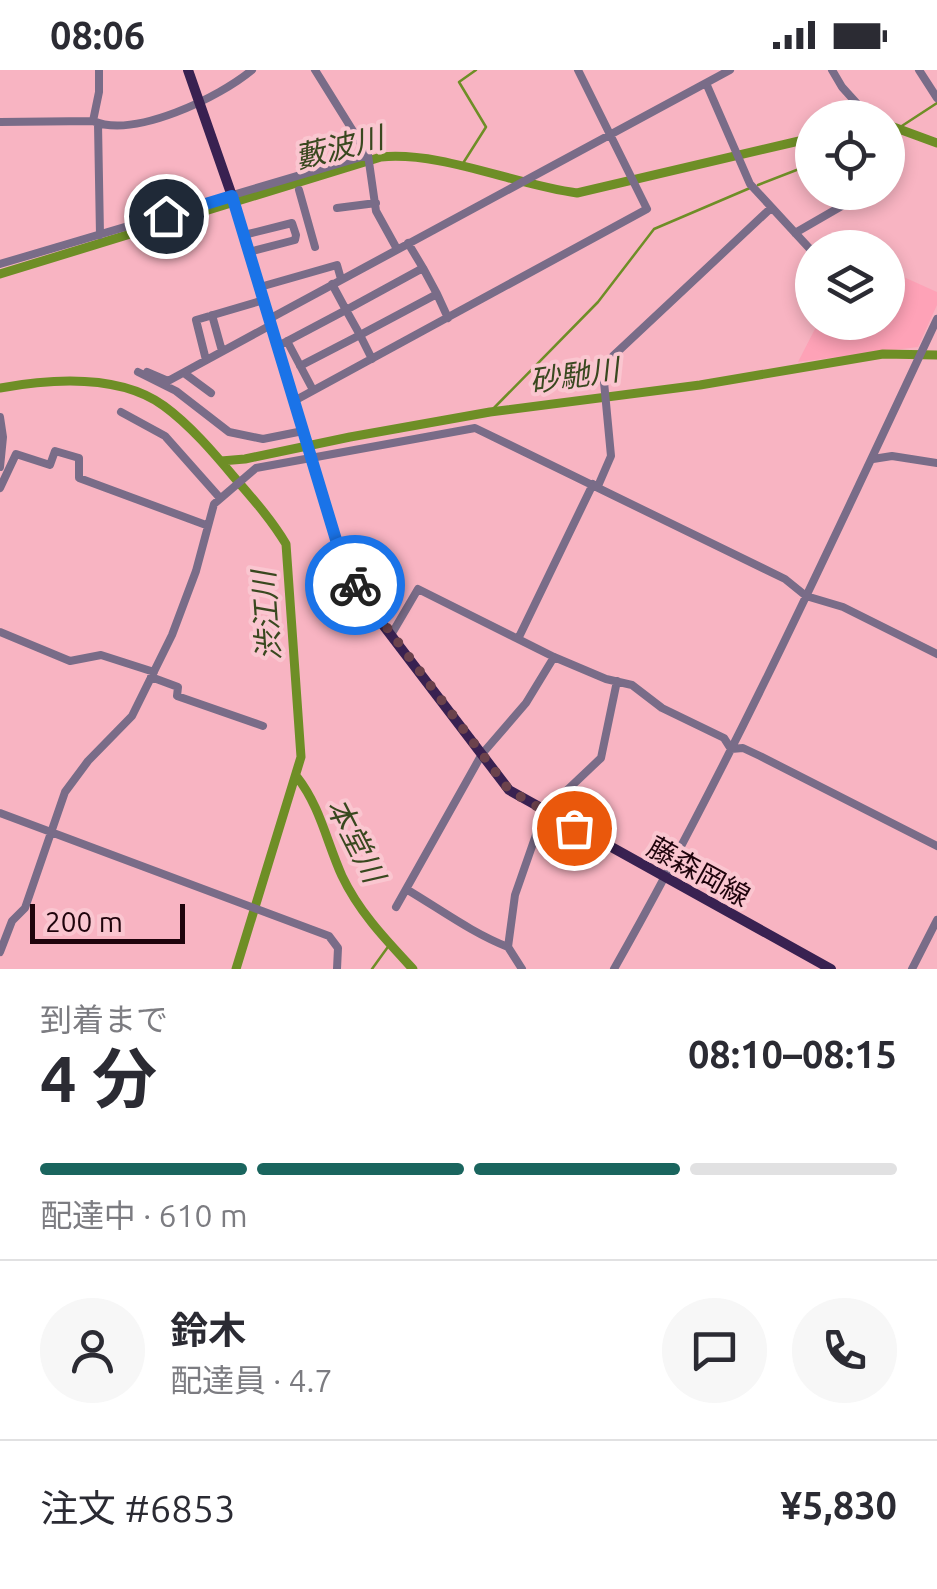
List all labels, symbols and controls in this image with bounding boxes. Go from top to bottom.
text: 08:06 [50,14,145,56]
map controls [795,100,905,340]
button: locate [795,100,905,210]
water label: 藪波川 [291,119,390,174]
pin [124,174,209,259]
icon: home [139,189,194,244]
button: layers [795,230,905,340]
water label: 砂馳川 [527,351,624,398]
courier [305,535,405,635]
icon: bike [328,558,383,613]
water label: 渋江川 [246,567,286,662]
pin [532,786,617,871]
water label: 本堂川 [320,792,393,890]
icon: bag [547,801,602,856]
street label: 藤森岡線 [642,830,756,912]
scale bar [30,899,185,944]
text: 200 m [45,906,123,937]
text: 到着まで [40,1001,168,1037]
text: 08:10–08:15 [688,1033,897,1075]
text: 4 分 [40,1041,157,1114]
text: 配達中 · 610 m [40,1197,248,1233]
button: person [40,1298,145,1403]
button: chat [662,1298,767,1403]
button: phone [792,1298,897,1403]
text: 鈴木 [170,1309,246,1351]
text: 配達員 · 4.7 [170,1362,333,1398]
text: ¥5,830 [780,1484,897,1526]
text: 注文 #6853 [40,1487,235,1529]

